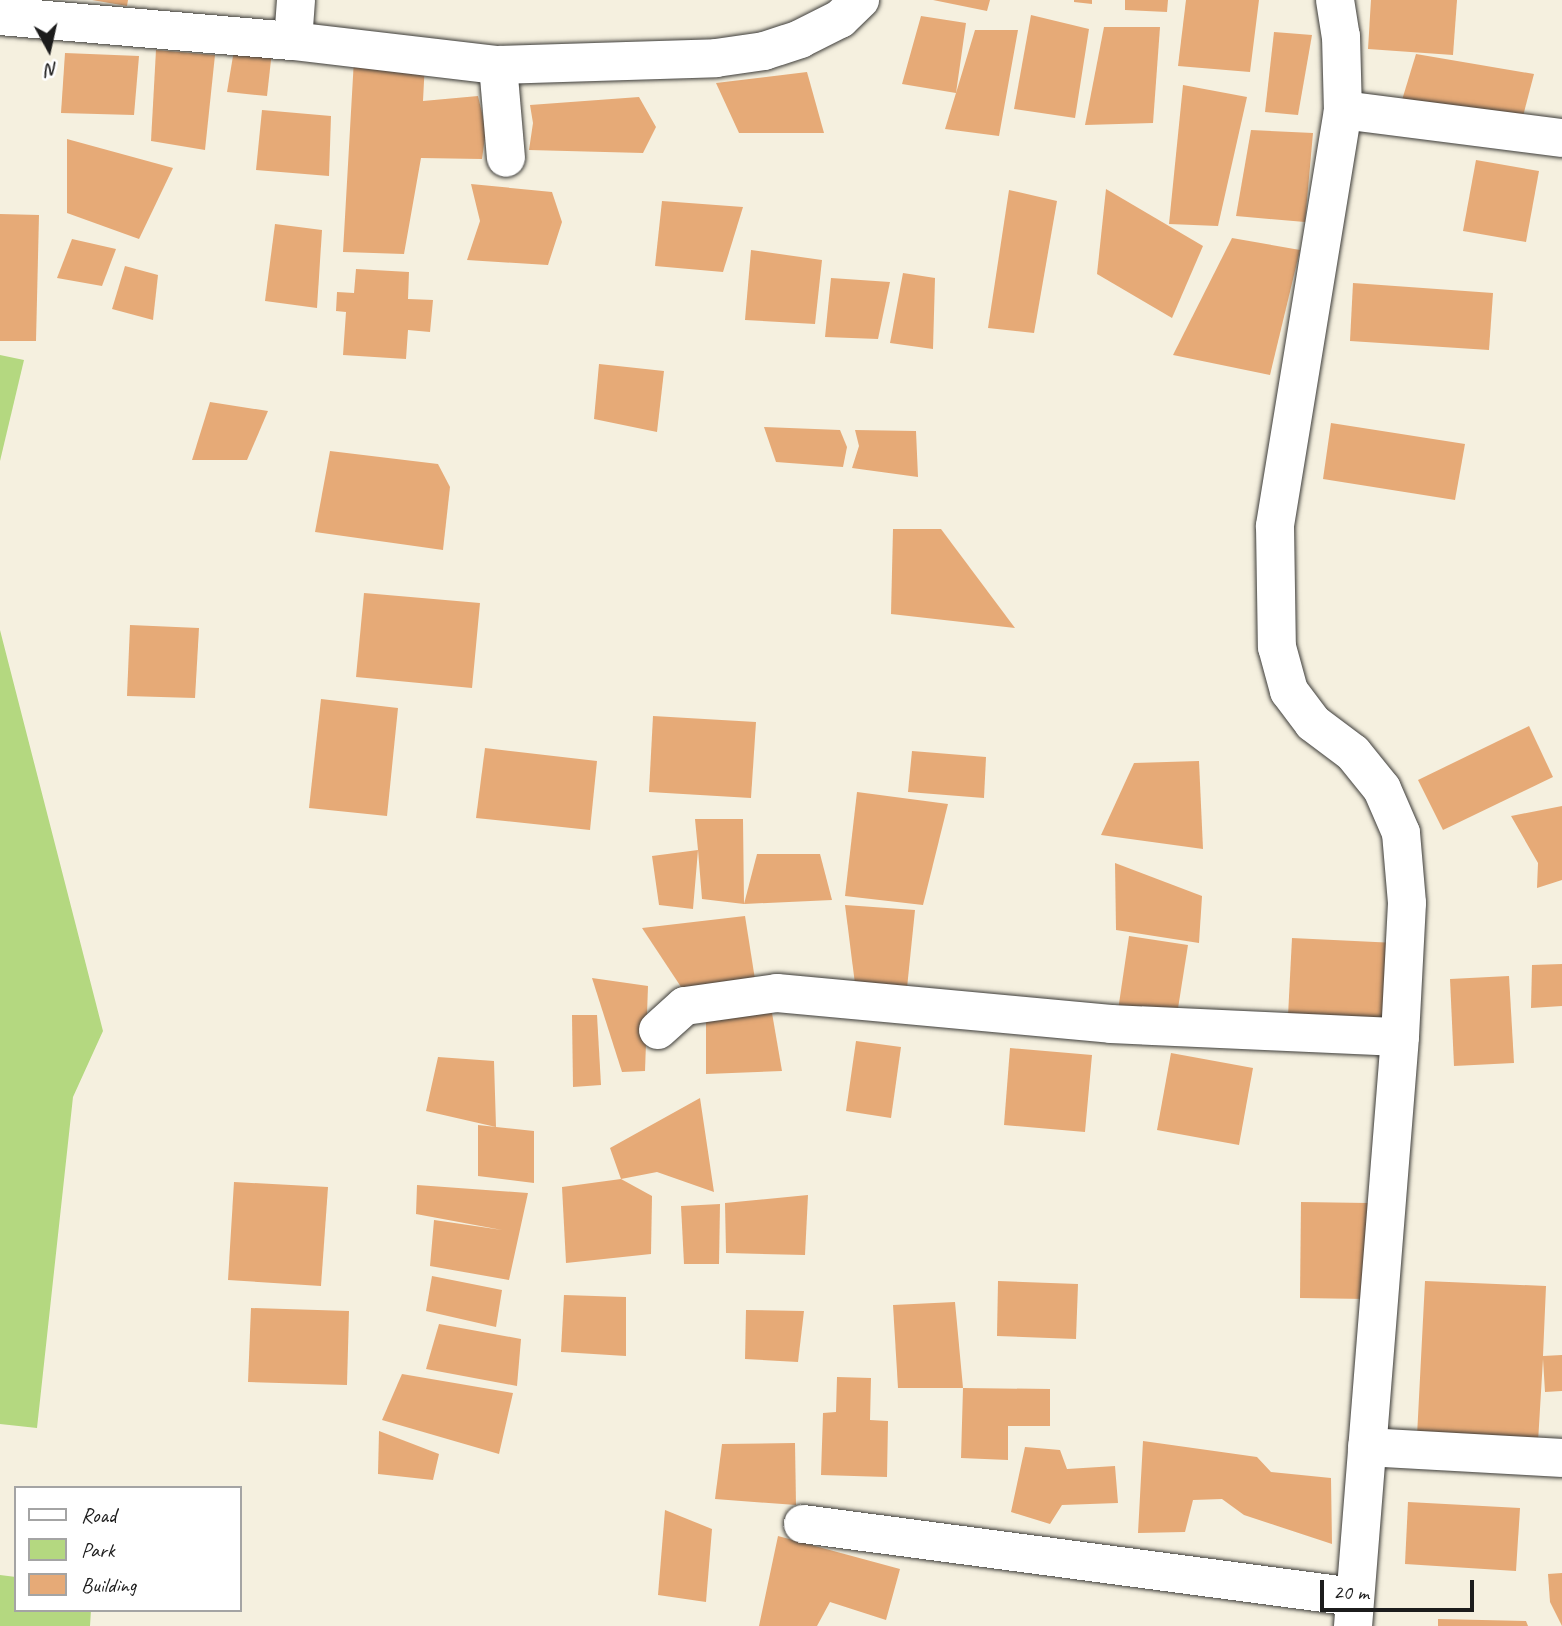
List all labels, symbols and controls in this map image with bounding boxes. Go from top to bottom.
north arrow [14,14,84,84]
text: N [44,57,59,82]
legend [14,1486,242,1612]
text: Road [81,1502,116,1528]
text: Park [81,1537,114,1563]
scale bar [1324,1566,1478,1610]
text: Building [81,1572,136,1598]
text: 20 m [1333,1579,1369,1605]

